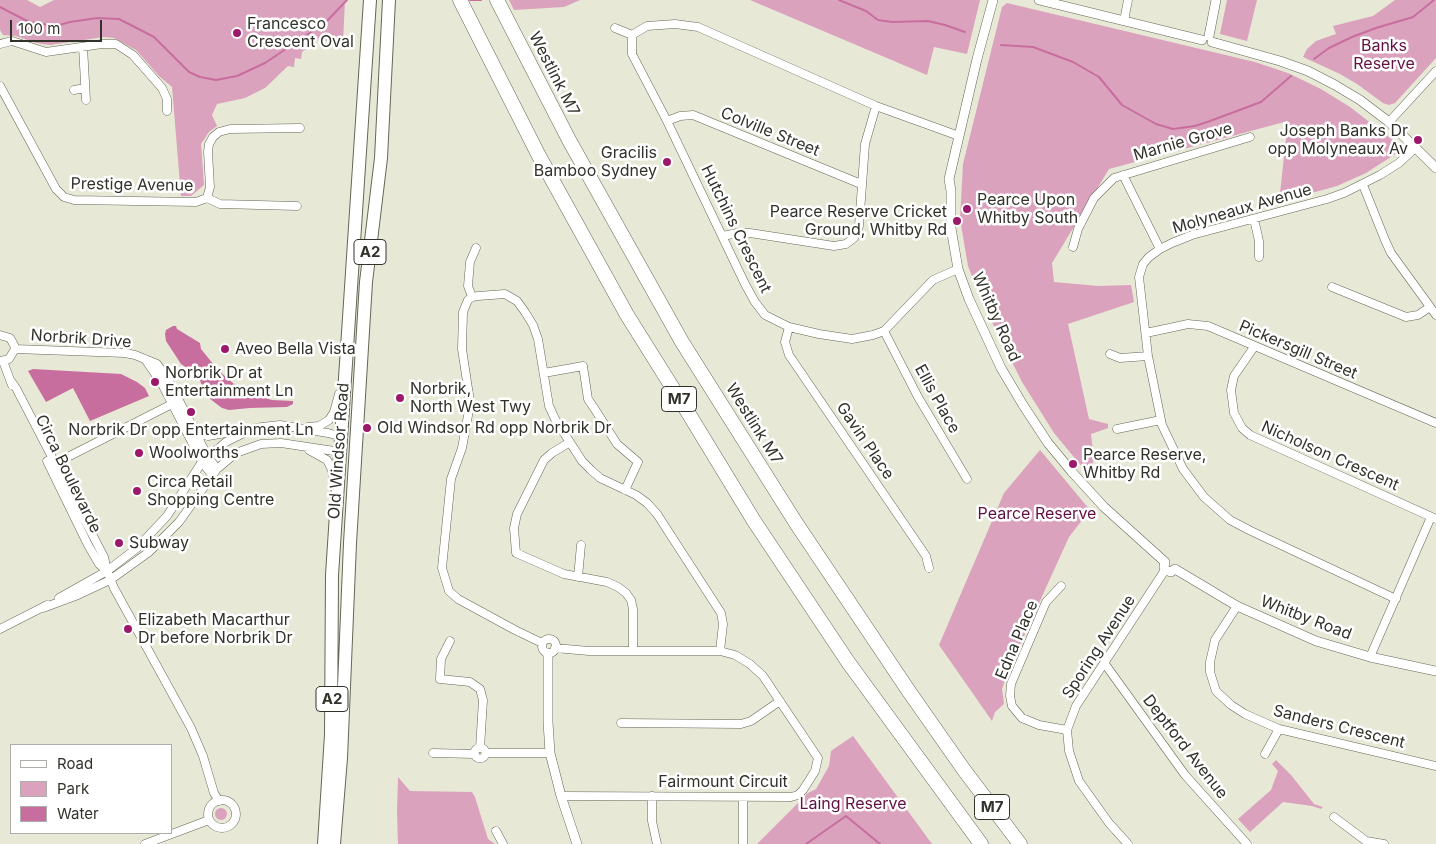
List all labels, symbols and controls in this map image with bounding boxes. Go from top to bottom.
scale bar [12,10,105,42]
place label: Francesco Crescent Oval [247,14,354,52]
text: 100 m [18,19,60,38]
marker: Francesco Crescent Oval [231,27,243,39]
street label: Westlink M7 [525,29,583,119]
park label: Banks Reserve [1353,36,1415,74]
street label: Colville Street [718,103,822,161]
street label: Marnie Grove [1131,119,1235,165]
place label: Joseph Banks Dr opp Molyneaux Av [1268,121,1408,159]
marker: Joseph Banks Dr opp Molyneaux Av [1412,134,1424,146]
place label: Gracilis Bamboo Sydney [534,143,657,181]
marker: Gracilis Bamboo Sydney [661,156,673,168]
street label: Hutchins Crescent [697,162,775,296]
street label: Prestige Avenue [70,174,194,196]
street label: Molyneaux Avenue [1170,180,1314,238]
place label: Pearce Upon Whitby South [977,190,1078,228]
place label: Pearce Reserve Cricket Ground, Whitby Rd [770,202,947,240]
marker: Pearce Upon Whitby South [961,203,973,215]
marker: Pearce Reserve Cricket Ground, Whitby Rd [951,215,963,227]
road number: A2 [354,240,386,264]
street label: Whitby Road [968,269,1024,365]
street label: Pickersgill Street [1236,316,1360,384]
street label: Norbrik Drive [30,326,132,352]
place label: Aveo Bella Vista [235,339,356,359]
marker: Aveo Bella Vista [219,343,231,355]
street label: Ellis Place [910,361,964,437]
place label: Norbrik Dr at Entertainment Ln [165,363,293,401]
marker: Norbrik Dr at Entertainment Ln [149,376,161,388]
place label: Norbrik, North West Twy [410,379,531,417]
street label: Westlink M7 [721,380,787,468]
street label: Old Windsor Road [325,382,353,520]
road number: M7 [662,386,696,412]
marker: Norbrik, North West Twy [394,392,406,404]
street label: Gavin Place [832,399,898,483]
marker: Norbrik Dr opp Entertainment Ln [185,406,197,418]
street label: Circa Boulevarde [31,412,105,536]
street label: Nicholson Crescent [1258,417,1402,495]
place label: Old Windsor Rd opp Norbrik Dr [377,418,612,438]
place label: Norbrik Dr opp Entertainment Ln [68,420,314,440]
marker: Old Windsor Rd opp Norbrik Dr [361,422,373,434]
place label: Woolworths [149,443,239,463]
place label: Pearce Reserve, Whitby Rd [1083,445,1206,483]
marker: Woolworths [133,447,145,459]
marker: Pearce Reserve, Whitby Rd [1067,458,1079,470]
place label: Circa Retail Shopping Centre [147,472,274,510]
marker: Circa Retail Shopping Centre [131,485,143,497]
park label: Pearce Reserve [978,504,1096,524]
place label: Subway [129,533,189,553]
marker: Subway [113,537,125,549]
street label: Sporing Avenue [1058,592,1140,702]
street label: Whitby Road [1258,592,1354,644]
street label: Edna Place [992,598,1042,682]
place label: Elizabeth Macarthur Dr before Norbrik Dr [138,610,293,648]
marker: Elizabeth Macarthur Dr before Norbrik Dr [122,623,134,635]
road number: A2 [316,686,348,712]
street label: Deptford Avenue [1138,691,1232,803]
street label: Sanders Crescent [1271,701,1407,753]
legend [10,744,172,834]
text: Road [57,754,93,773]
street label: Fairmount Circuit [658,772,788,792]
text: Park [57,779,89,798]
park label: Laing Reserve [799,794,907,814]
road number: M7 [974,794,1010,820]
text: Water [57,804,99,823]

